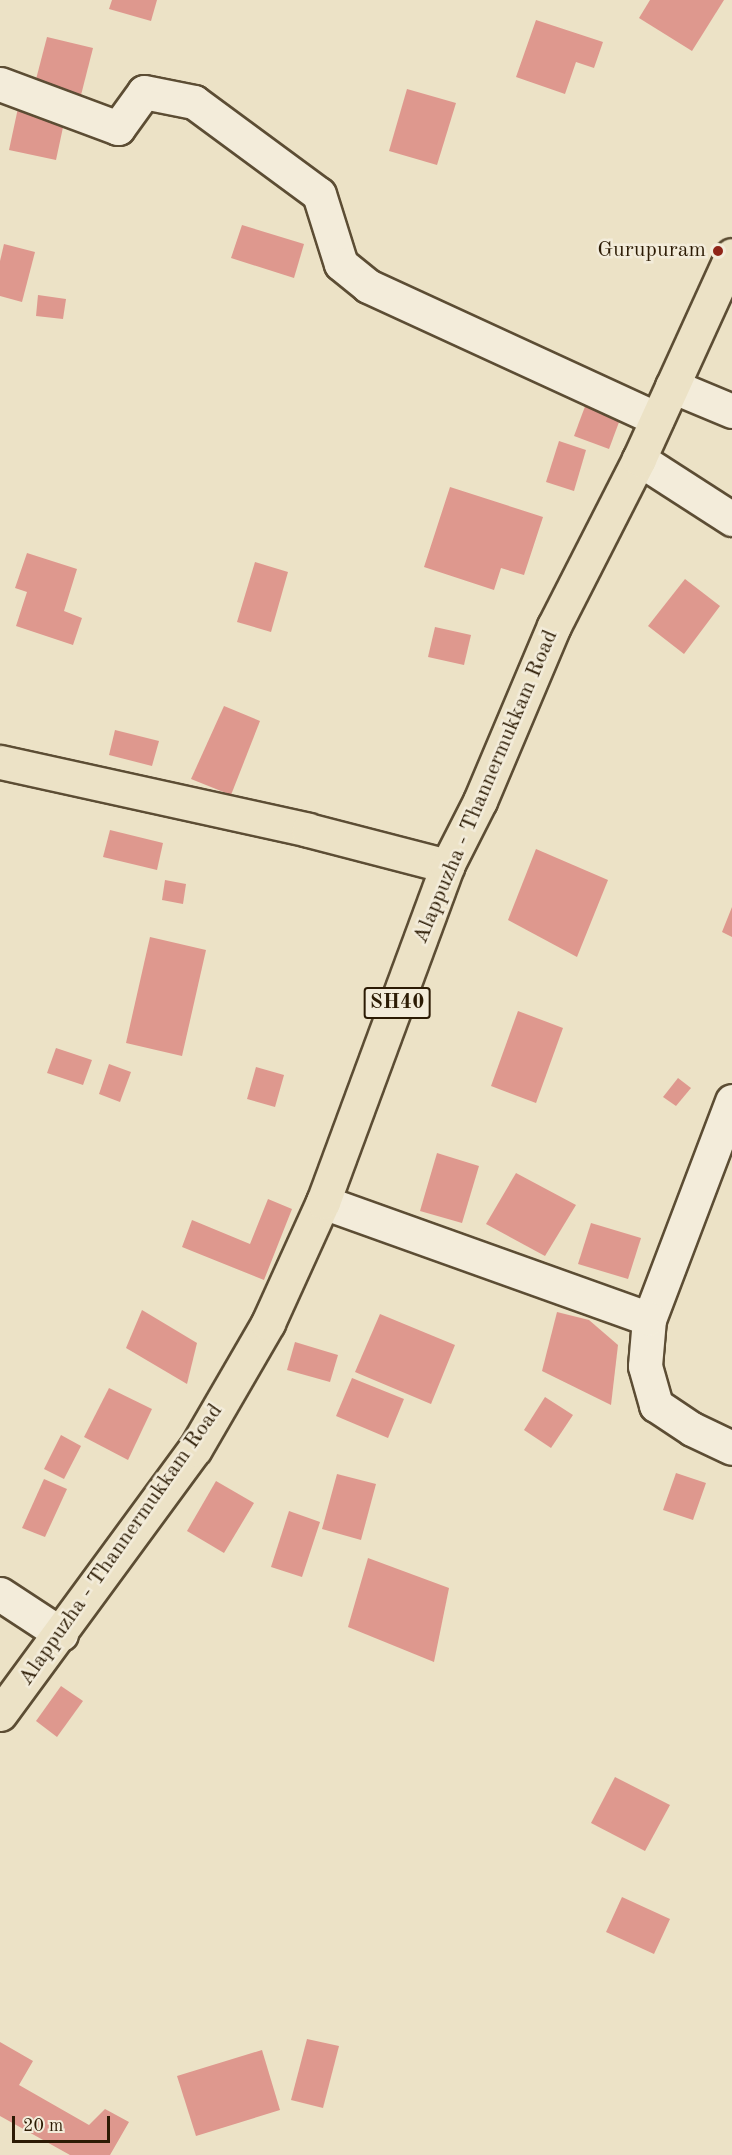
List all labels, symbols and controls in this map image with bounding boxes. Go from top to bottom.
place label: Gurupuram [597,238,706,264]
marker: Gurupuram [711,244,725,258]
street label: Alappuzha - Thannermukkam Road [408,626,564,948]
road number: SH40 [362,985,432,1021]
street label: Alappuzha - Thannermukkam Road [13,1399,229,1691]
scale bar [15,2104,112,2142]
text: 20 m [23,2117,63,2135]

